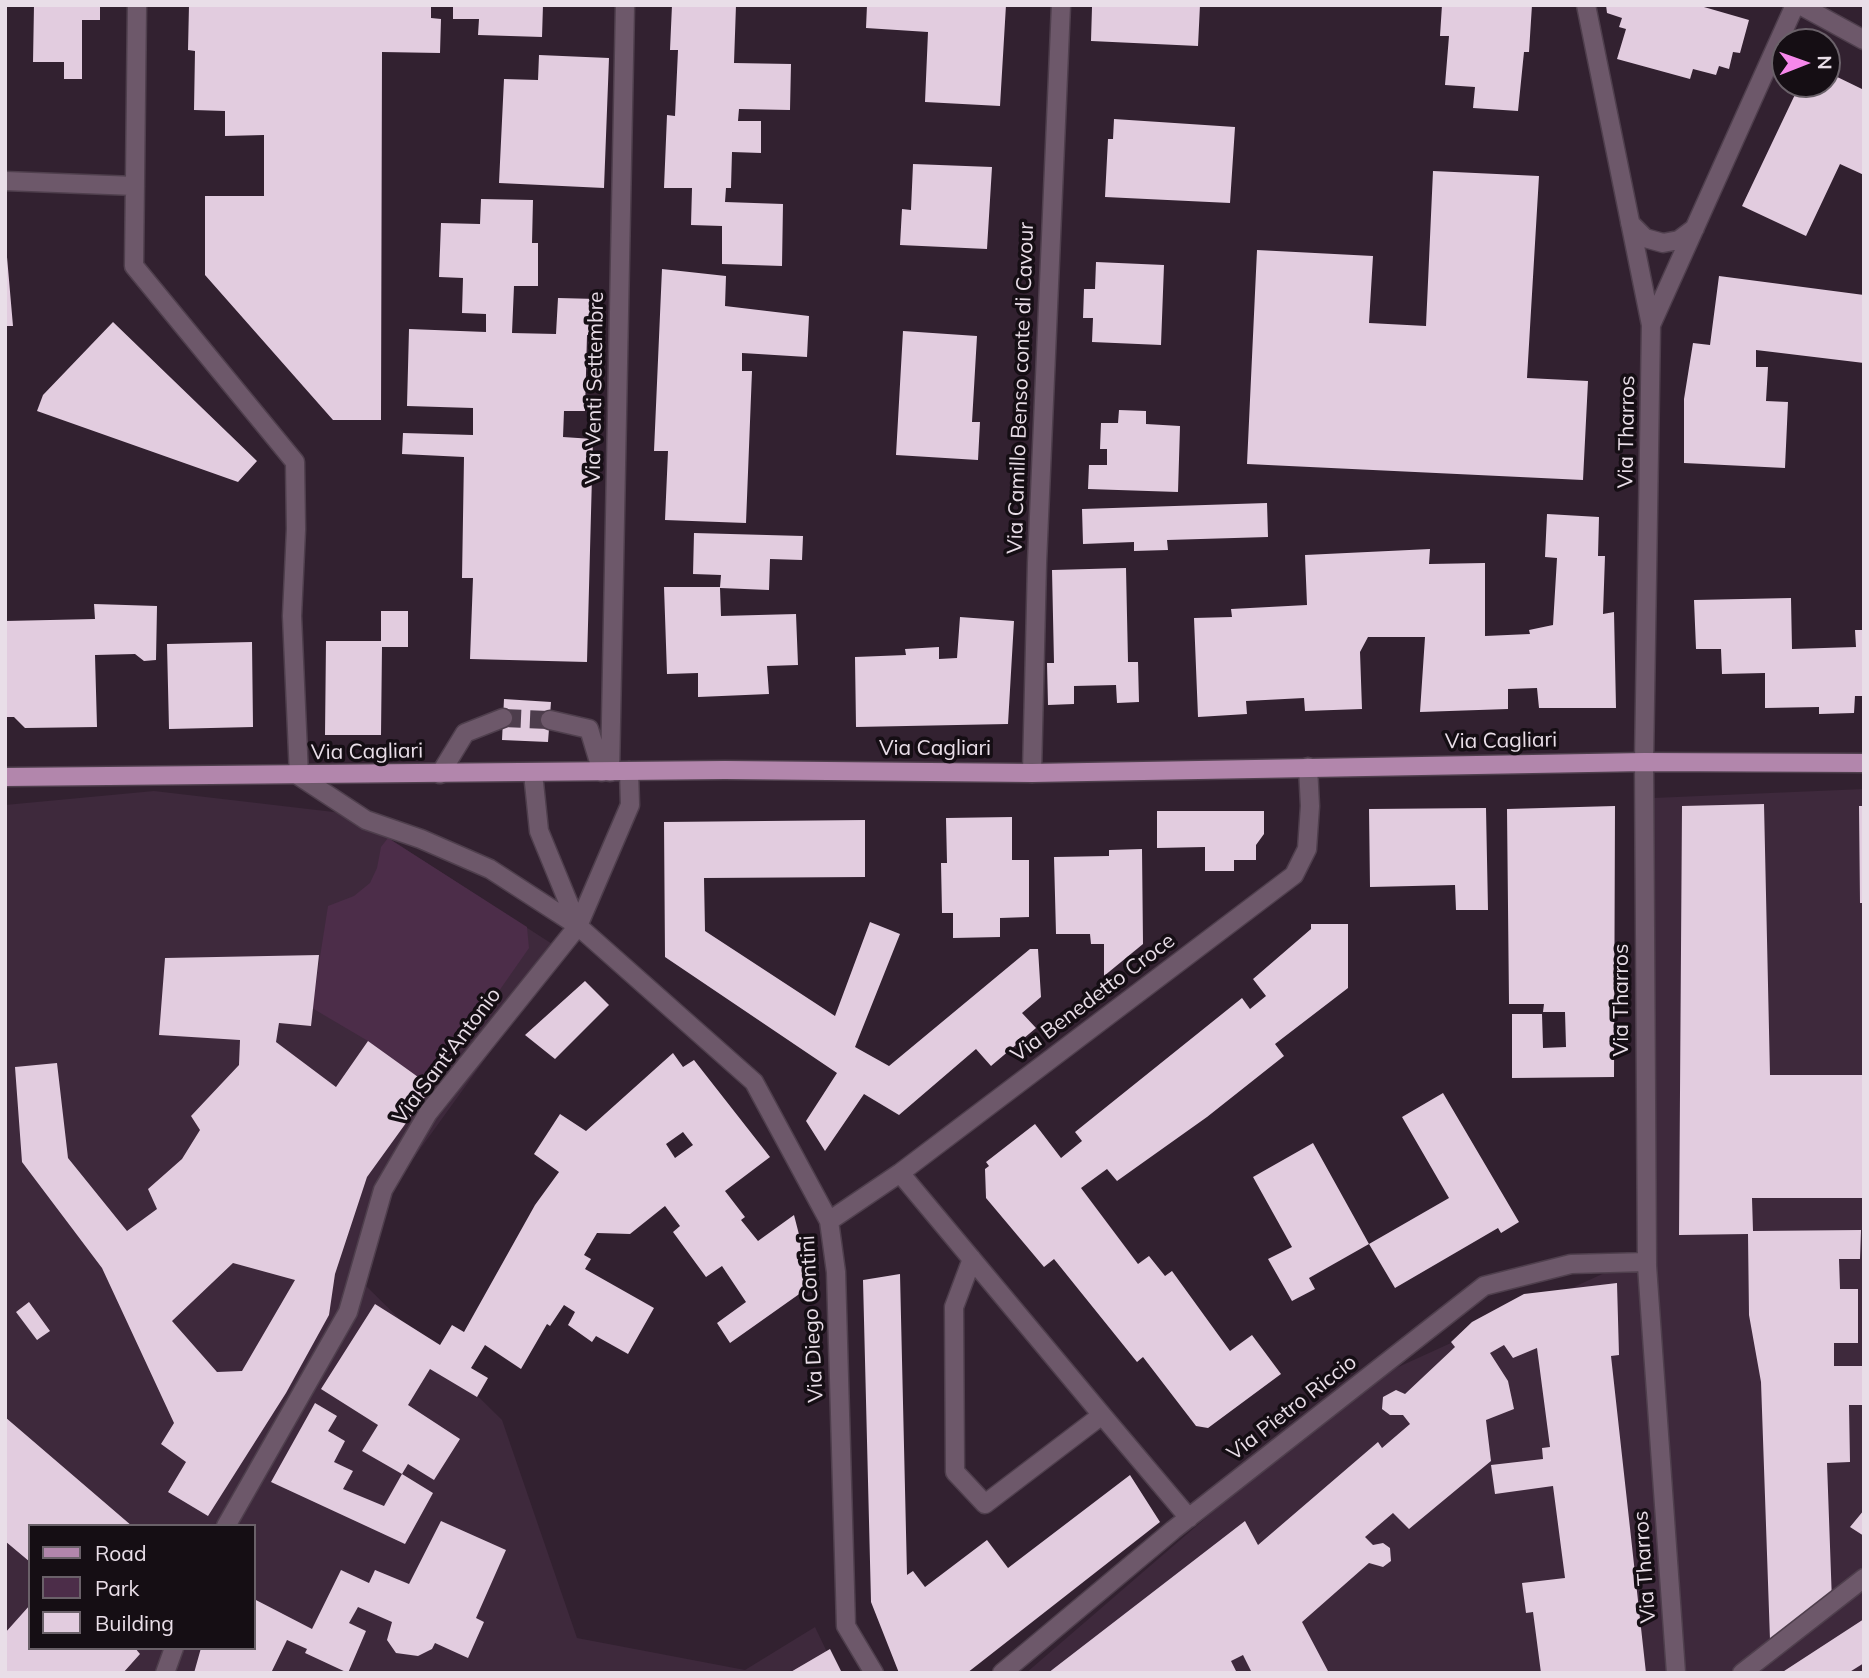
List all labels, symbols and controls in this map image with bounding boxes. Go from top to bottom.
north arrow [1771,28,1841,98]
text: N [1813,55,1837,70]
street label: Via Camillo Benso conte di Cavour [1003,222,1039,554]
street label: Via Venti Settembre [581,291,609,485]
street label: Via Tharros [1613,375,1641,489]
street label: Via Cagliari [1445,727,1557,755]
street label: Via Cagliari [879,736,991,762]
street label: Via Cagliari [311,738,423,766]
street label: Via Benedetto Croce [1006,928,1180,1068]
street label: Via Tharros [1609,944,1635,1056]
street label: Via Sant'Antonio [388,983,506,1129]
street label: Via Diego Contini [795,1235,829,1403]
street label: Via Pietro Riccio [1222,1350,1362,1466]
street label: Via Tharros [1628,1510,1662,1624]
legend [28,1524,256,1650]
text: Road [95,1540,146,1566]
text: Park [95,1575,139,1601]
text: Building [95,1610,174,1636]

